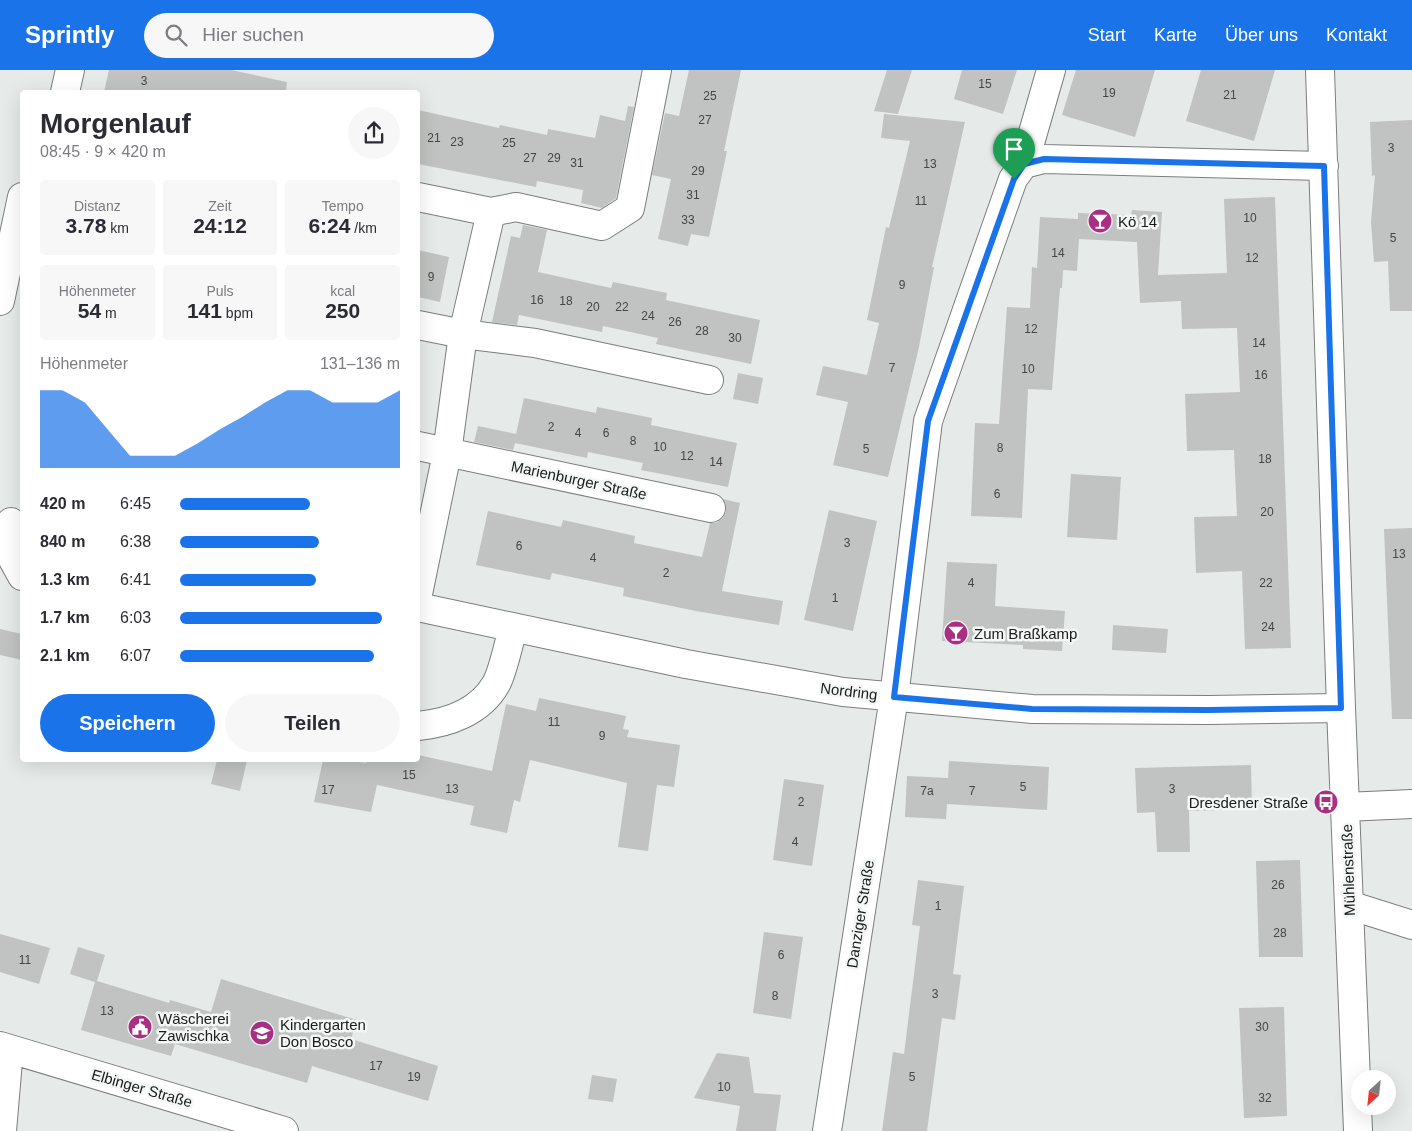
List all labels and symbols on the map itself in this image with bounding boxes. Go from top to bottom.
house number: 3 [141,74,148,88]
house number: 15 [978,77,992,91]
house number: 19 [1102,86,1116,100]
house number: 21 [1223,88,1237,102]
house number: 25 [703,89,717,103]
house number: 27 [698,113,712,127]
pin [993,128,1035,179]
house number: 21 [427,131,441,145]
house number: 23 [450,135,464,149]
house number: 25 [502,136,516,150]
house number: 3 [1388,141,1395,155]
house number: 27 [523,151,537,165]
house number: 29 [547,151,561,165]
house number: 31 [570,156,584,170]
house number: 13 [923,157,937,171]
house number: 29 [691,164,705,178]
house number: 31 [686,188,700,202]
house number: 11 [915,194,928,208]
bar icon: Kö 14 [1087,208,1113,234]
house number: 10 [1243,211,1257,225]
house number: 33 [681,213,695,227]
place label: Kö 14 [1118,213,1157,230]
house number: 5 [1390,231,1397,245]
house number: 14 [1051,246,1065,260]
house number: 12 [1245,251,1259,265]
house number: 9 [428,270,435,284]
house number: 9 [899,278,906,292]
house number: 16 [530,293,544,307]
house number: 18 [559,294,573,308]
house number: 20 [586,300,600,314]
house number: 22 [615,300,629,314]
house number: 24 [641,309,655,323]
house number: 26 [668,315,682,329]
house number: 12 [1024,322,1038,336]
house number: 28 [695,324,709,338]
house number: 30 [728,331,742,345]
house number: 14 [1252,336,1266,350]
house number: 7 [889,361,896,375]
house number: 10 [1021,362,1035,376]
house number: 16 [1254,368,1268,382]
house number: 2 [548,420,555,434]
house number: 4 [575,426,582,440]
house number: 6 [603,426,610,440]
house number: 8 [630,434,637,448]
house number: 10 [653,440,667,454]
house number: 8 [997,441,1004,455]
house number: 5 [863,442,870,456]
house number: 12 [680,449,694,463]
house number: 18 [1258,452,1272,466]
house number: 14 [709,455,723,469]
street label: Marienburger Straße [510,457,648,503]
house number: 6 [994,487,1001,501]
house number: 20 [1260,505,1274,519]
house number: 3 [844,536,851,550]
house number: 6 [516,539,523,553]
house number: 13 [1392,547,1406,561]
house number: 4 [590,551,597,565]
house number: 2 [663,566,670,580]
house number: 4 [968,576,975,590]
house number: 22 [1259,576,1273,590]
house number: 1 [832,591,839,605]
bar icon: Zum Braßkamp [943,620,969,646]
house number: 24 [1261,620,1275,634]
place label: Zum Braßkamp [974,625,1077,642]
street label: Nordring [819,679,879,703]
house number: 11 [548,715,561,729]
house number: 9 [599,729,606,743]
house number: 15 [402,768,416,782]
house number: 5 [1020,780,1027,794]
house number: 13 [445,782,459,796]
house number: 3 [1169,782,1176,796]
house number: 17 [321,783,335,797]
house number: 7a [920,784,934,798]
house number: 7 [969,784,976,798]
bus stop icon: Dresdener Straße [1313,789,1339,815]
place label: Dresdener Straße [1189,794,1308,811]
house number: 2 [798,795,805,809]
street label: Mühlenstraße [1338,824,1358,916]
house number: 4 [792,835,799,849]
street label: Danziger Straße [843,859,877,969]
house number: 26 [1271,878,1285,892]
house number: 1 [935,899,942,913]
house number: 28 [1273,926,1287,940]
house number: 6 [778,948,785,962]
house number: 11 [19,953,32,967]
house number: 3 [932,987,939,1001]
house number: 8 [772,989,779,1003]
house number: 13 [100,1004,114,1018]
place label: Wäscherei Zawischka [158,1010,230,1044]
public building icon: Wäscherei Zawischka [127,1014,153,1040]
place label: Kindergarten Don Bosco [280,1016,366,1050]
school or university icon: Kindergarten Don Bosco [249,1020,275,1046]
house number: 30 [1255,1020,1269,1034]
house number: 17 [369,1059,383,1073]
street label: Elbinger Straße [90,1065,194,1111]
house number: 19 [407,1070,421,1084]
house number: 5 [909,1070,916,1084]
north arrow [1351,1070,1396,1115]
house number: 10 [717,1080,731,1094]
house number: 32 [1258,1091,1272,1105]

